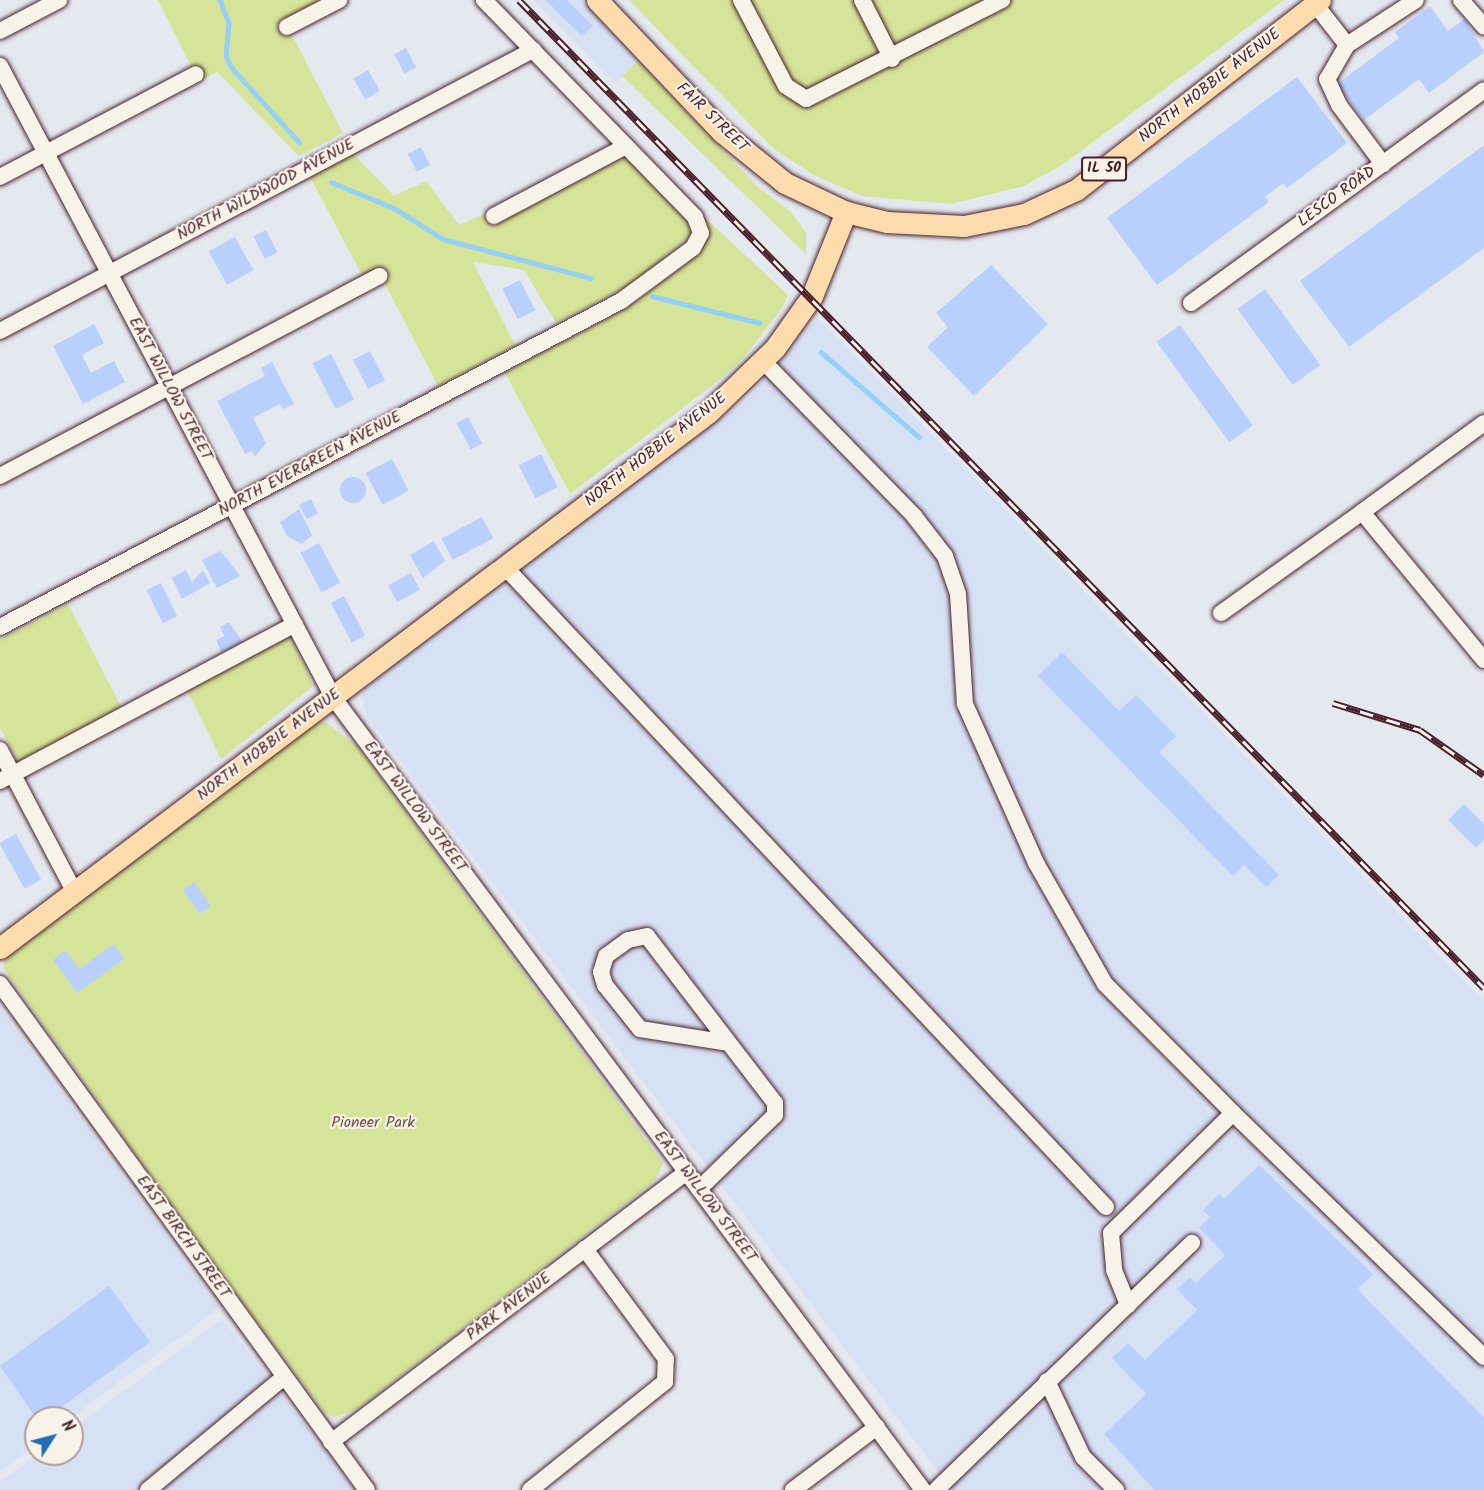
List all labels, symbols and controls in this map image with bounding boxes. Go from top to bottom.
street label: NORTH HOBBIE AVENUE [1135,25,1285,147]
street label: FAIR STREET [672,79,752,157]
street label: NORTH WILDWOOD AVENUE [174,135,358,245]
road number: IL 50 [1080,157,1128,181]
street label: LESCO ROAD [1294,162,1380,232]
street label: EAST WILLOW STREET [124,314,216,464]
street label: NORTH HOBBIE AVENUE [581,389,731,511]
street label: NORTH EVERGREEN AVENUE [215,407,405,521]
street label: NORTH HOBBIE AVENUE [193,685,345,805]
street label: EAST WILLOW STREET [359,737,471,877]
park label: Pioneer Park [331,1113,415,1133]
street label: EAST WILLOW STREET [649,1127,761,1267]
street label: EAST BIRCH STREET [132,1172,234,1302]
street label: PARK AVENUE [463,1269,555,1345]
north arrow [24,1406,84,1466]
text: N [54,1415,80,1438]

